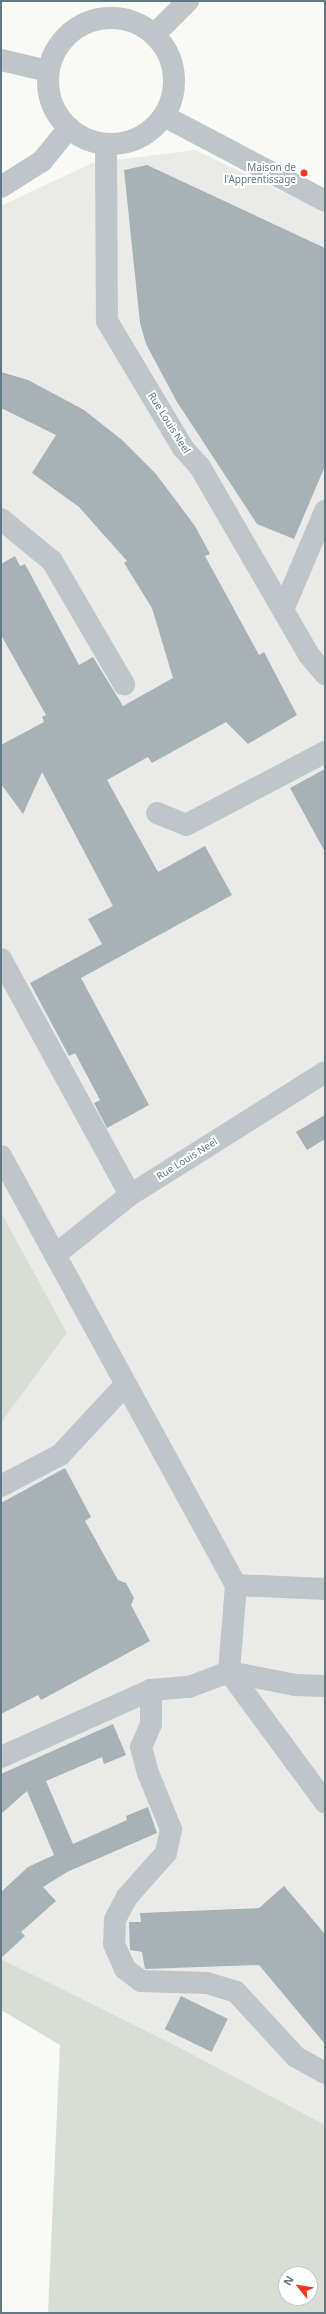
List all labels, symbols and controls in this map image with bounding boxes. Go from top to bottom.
place label: Maison de l'Apprentissage [224,161,296,184]
marker: Maison de l'Apprentissage [299,168,309,178]
street label: Rue Louis Neel [145,390,193,456]
street label: Rue Louis Neel [154,1135,220,1183]
north arrow [278,2266,318,2306]
text: N [279,2273,297,2288]

